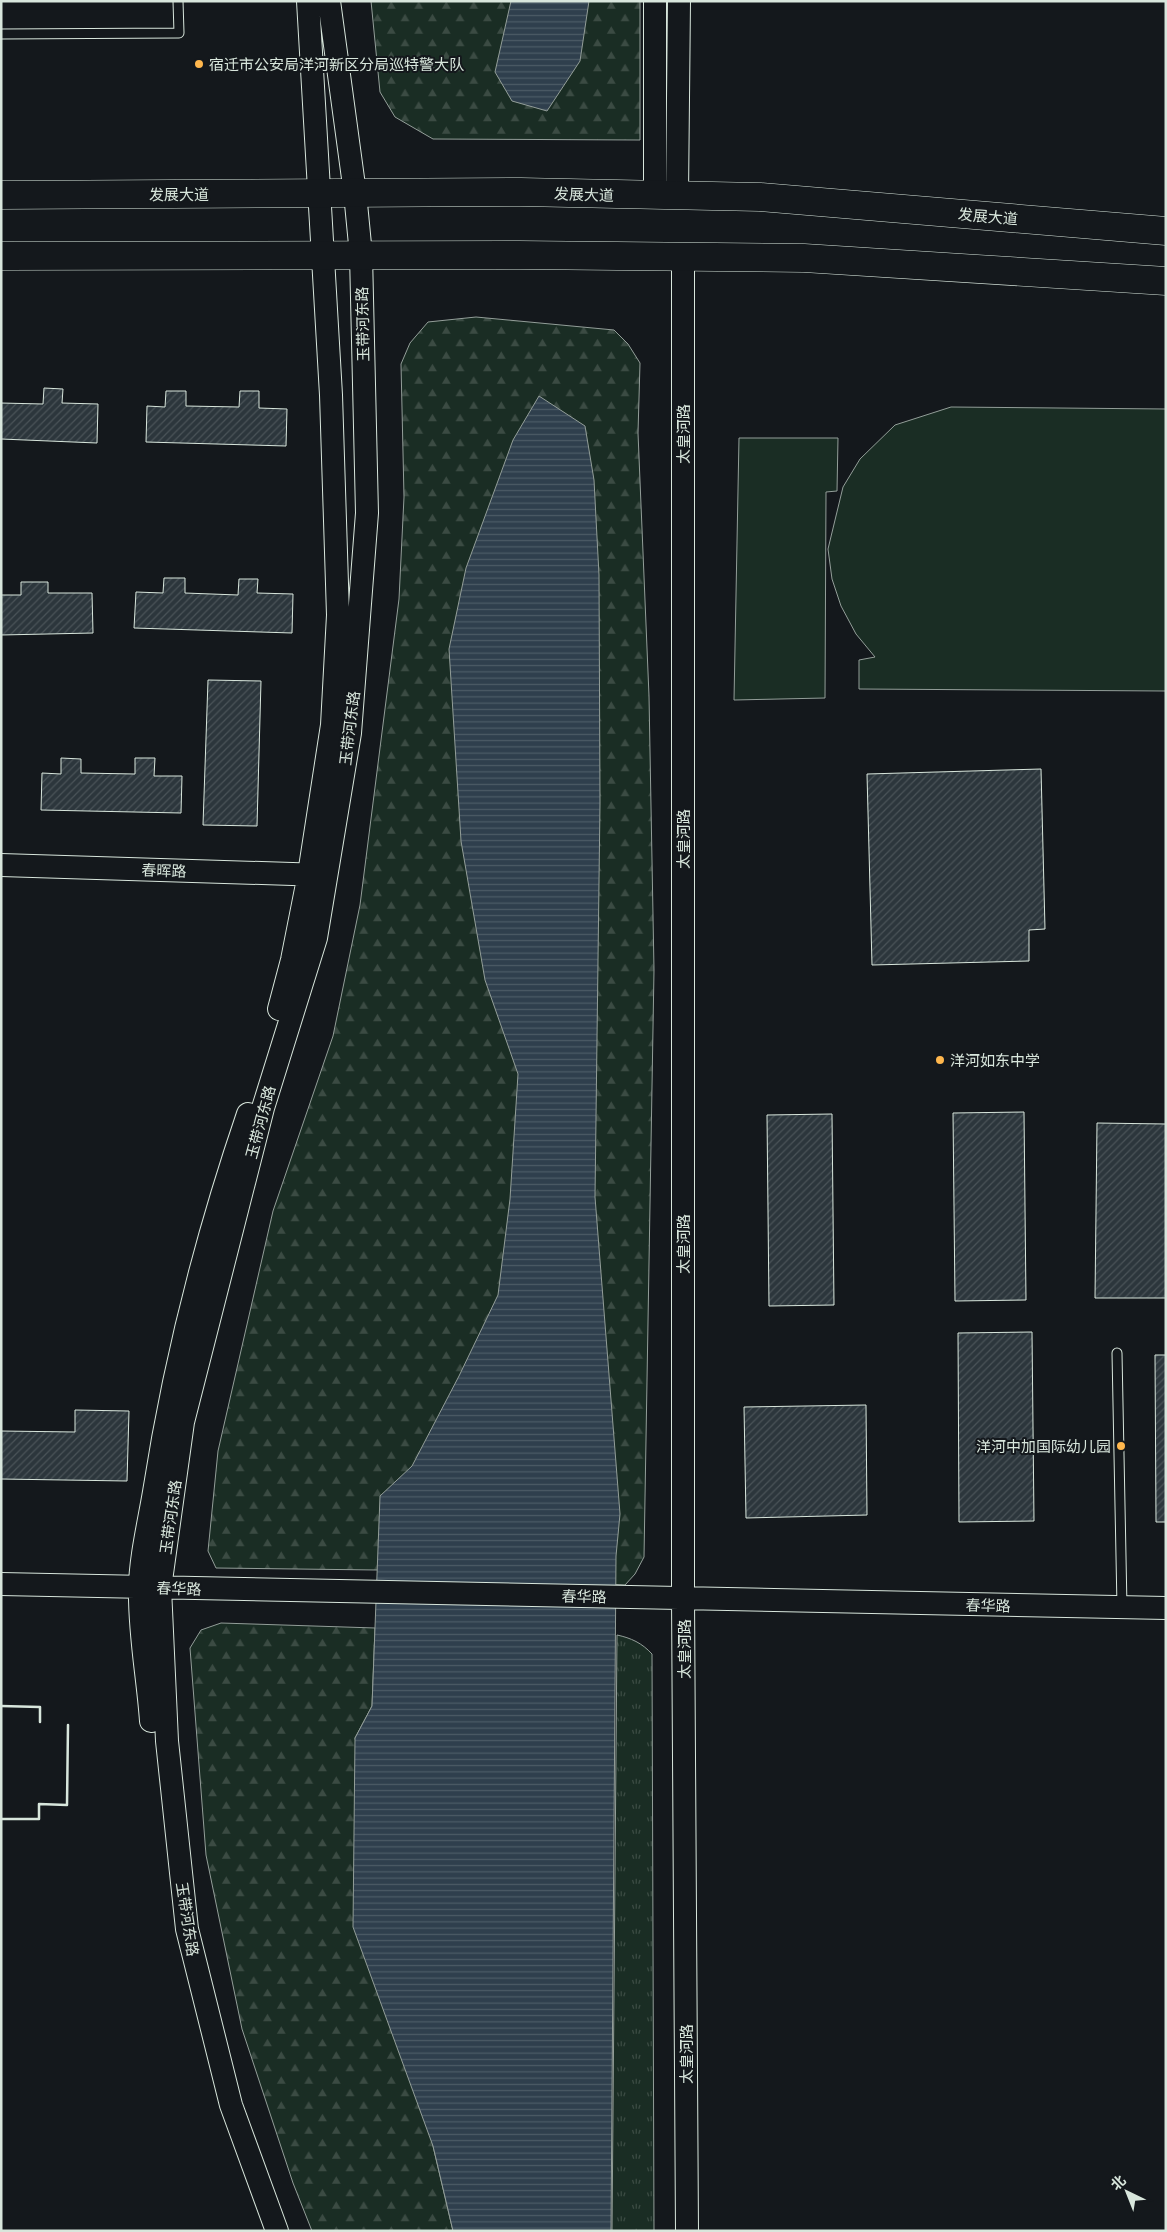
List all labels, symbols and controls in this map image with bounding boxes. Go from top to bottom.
place label: 宿迁市公安局洋河新区分局巡特警大队 [209,54,464,74]
marker: 宿迁市公安局洋河新区分局巡特警大队 [193,58,205,70]
street label: 发展大道 [554,183,614,205]
street label: 发展大道 [149,184,209,204]
street label: 发展大道 [957,203,1019,229]
street label: 玉带河东路 [351,286,373,362]
street label: 太皇河路 [673,404,693,464]
street label: 玉带河东路 [335,690,363,766]
street label: 太皇河路 [673,809,693,869]
street label: 春晖路 [141,859,187,881]
place label: 洋河如东中学 [950,1050,1040,1070]
marker: 洋河如东中学 [934,1054,946,1066]
street label: 玉带河东路 [241,1083,279,1161]
street label: 太皇河路 [673,1214,693,1274]
place label: 洋河中加国际幼儿园 [976,1436,1111,1456]
marker: 洋河中加国际幼儿园 [1115,1440,1127,1452]
street label: 玉带河东路 [155,1478,185,1556]
street label: 春华路 [156,1577,202,1599]
street label: 春华路 [561,1586,607,1606]
street label: 春华路 [965,1595,1011,1615]
street label: 太皇河路 [674,1619,694,1679]
street label: 玉带河东路 [172,1880,204,1958]
street label: 太皇河路 [676,2024,696,2084]
north arrow [1102,2167,1152,2217]
text: 北 [1106,2170,1129,2194]

